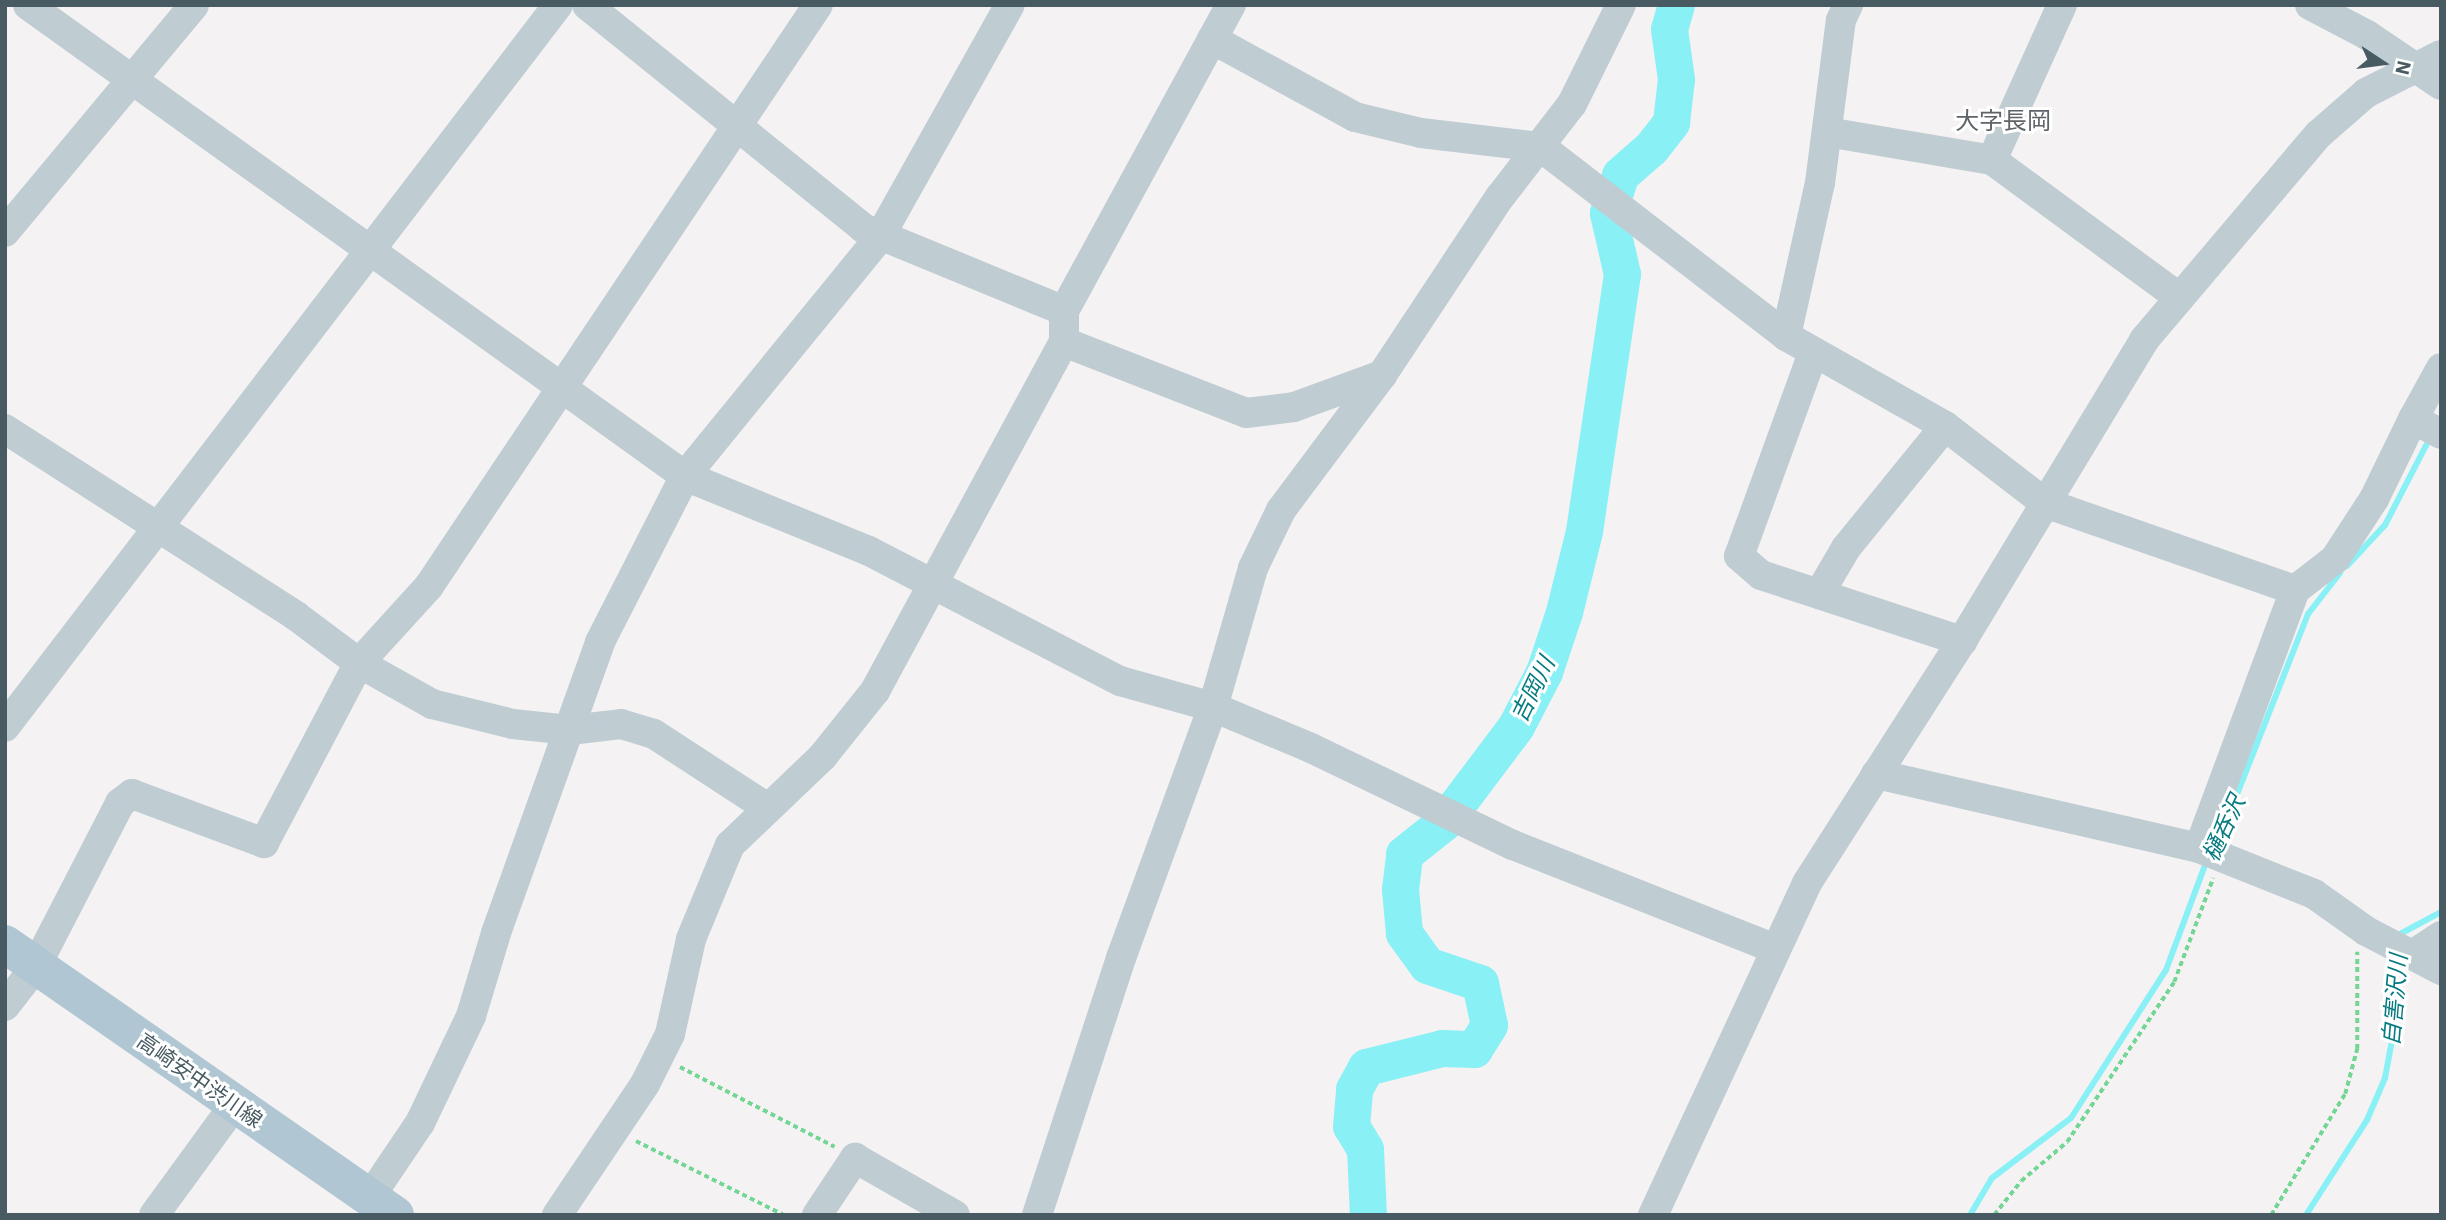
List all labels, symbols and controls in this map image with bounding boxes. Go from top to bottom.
north arrow [2348,28,2418,98]
text: N [2390,58,2417,77]
district label: 大字長岡 [1955,107,2051,135]
water label: 吉岡川 [1504,652,1560,726]
water label: 樋呑沢 [2196,791,2250,865]
water label: 自害沢川 [2376,953,2412,1047]
street label: 高崎安中渋川線 [133,1028,267,1132]

